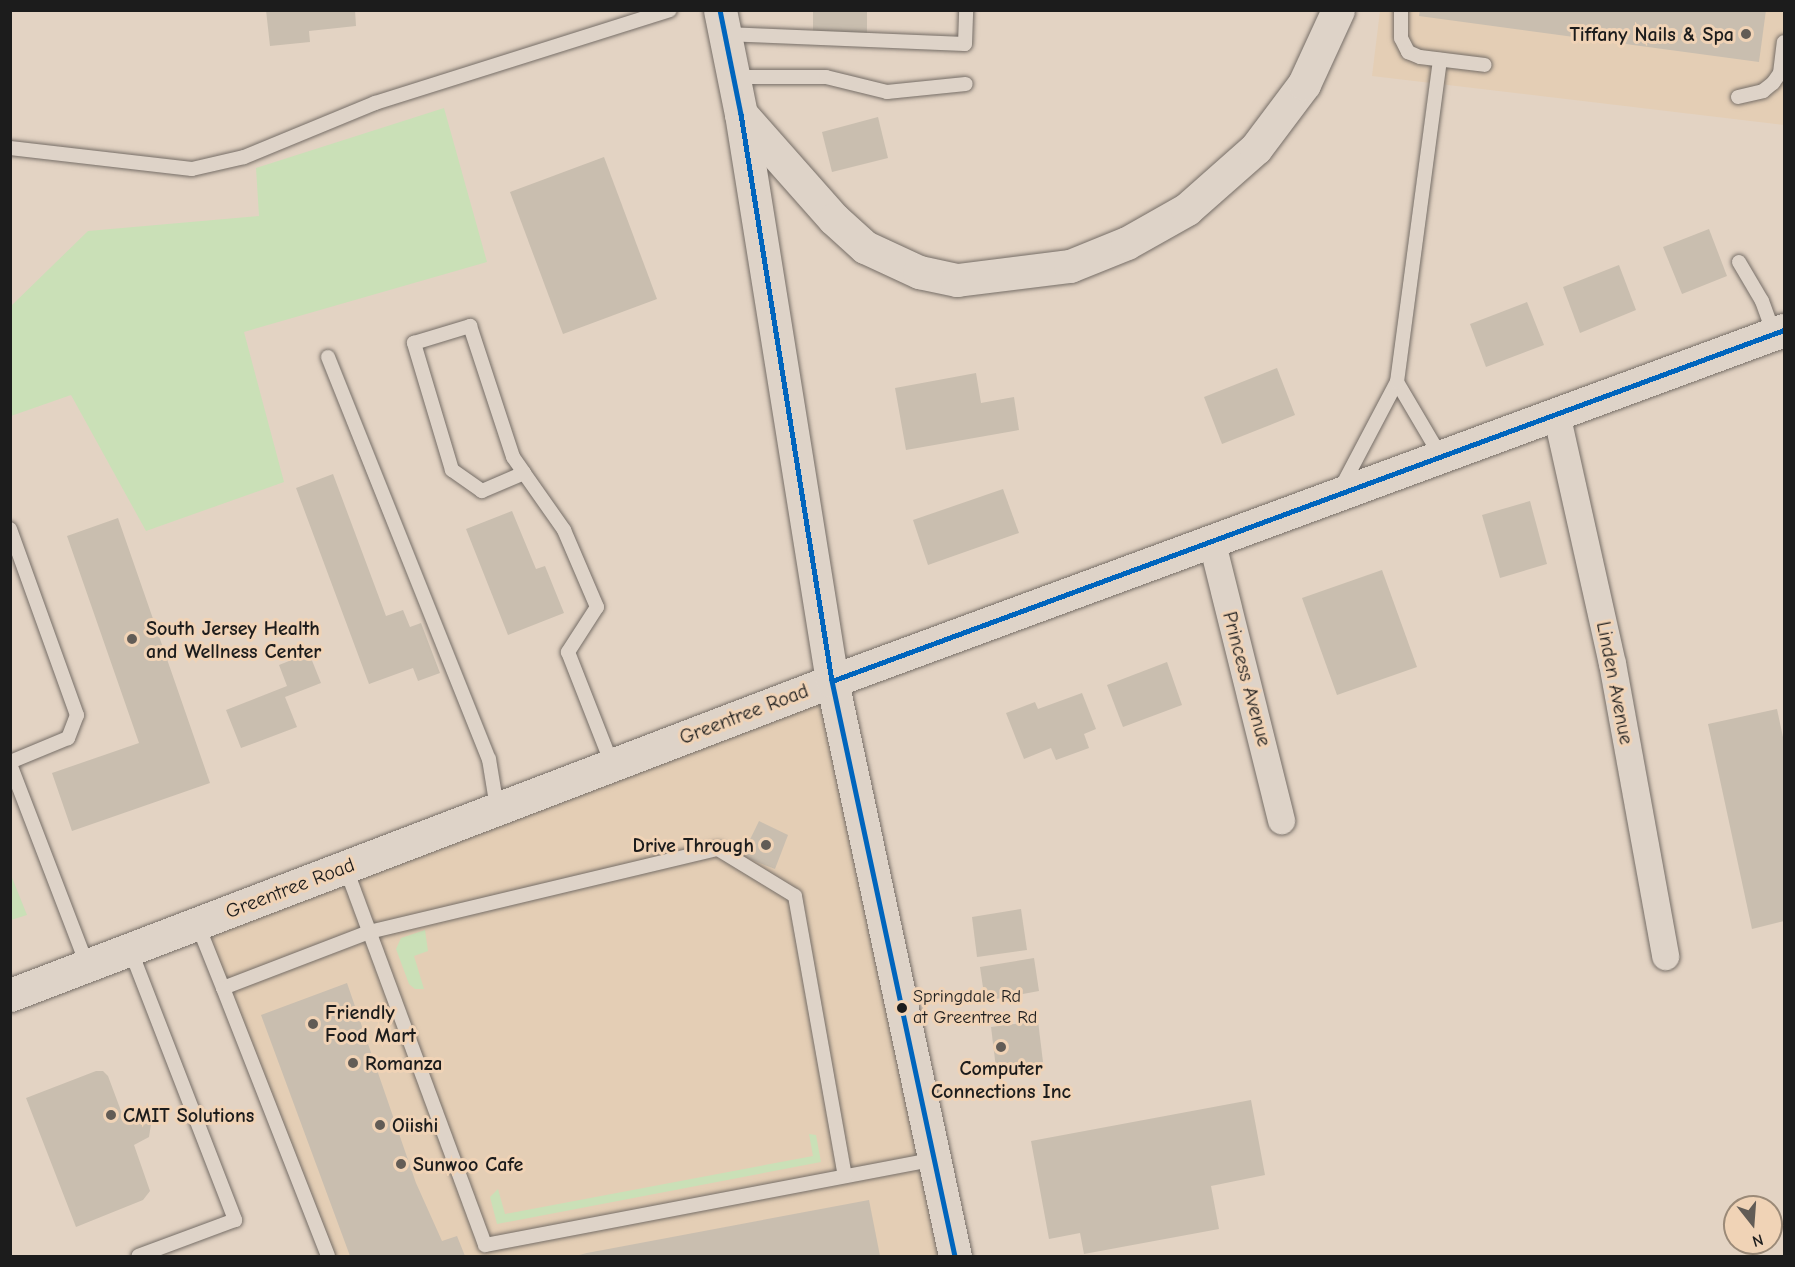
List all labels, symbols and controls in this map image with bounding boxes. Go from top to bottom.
place label: Tiffany Nails & Spa [1569,22,1734,46]
marker: Tiffany Nails & Spa [1739,27,1753,41]
street label: Princess Avenue [1217,609,1277,749]
place label: South Jersey Health and Wellness Center [146,616,321,663]
street label: Linden Avenue [1591,619,1639,747]
marker: South Jersey Health and Wellness Center [123,630,141,648]
street label: Greentree Road [676,678,812,750]
place label: Drive Through [632,833,754,857]
marker: Drive Through [759,838,773,852]
street label: Greentree Road [222,852,358,924]
place label: Springdale Rd at Greentree Rd [913,987,1037,1030]
place label: Friendly Food Mart [325,1000,416,1047]
marker: Springdale Rd at Greentree Rd [896,1002,908,1014]
marker: Friendly Food Mart [306,1017,320,1031]
marker: Computer Connections Inc [994,1040,1008,1054]
place label: Romanza [365,1051,442,1075]
marker: Romanza [346,1056,360,1070]
place label: Computer Connections Inc [931,1056,1071,1103]
place label: CMIT Solutions [123,1103,254,1127]
marker: CMIT Solutions [104,1108,118,1122]
place label: Oiishi [392,1113,438,1137]
marker: Oiishi [373,1118,387,1132]
place label: Sunwoo Cafe [413,1152,523,1176]
marker: Sunwoo Cafe [394,1157,408,1171]
north arrow [1723,1195,1783,1255]
text: N [1750,1230,1765,1250]

